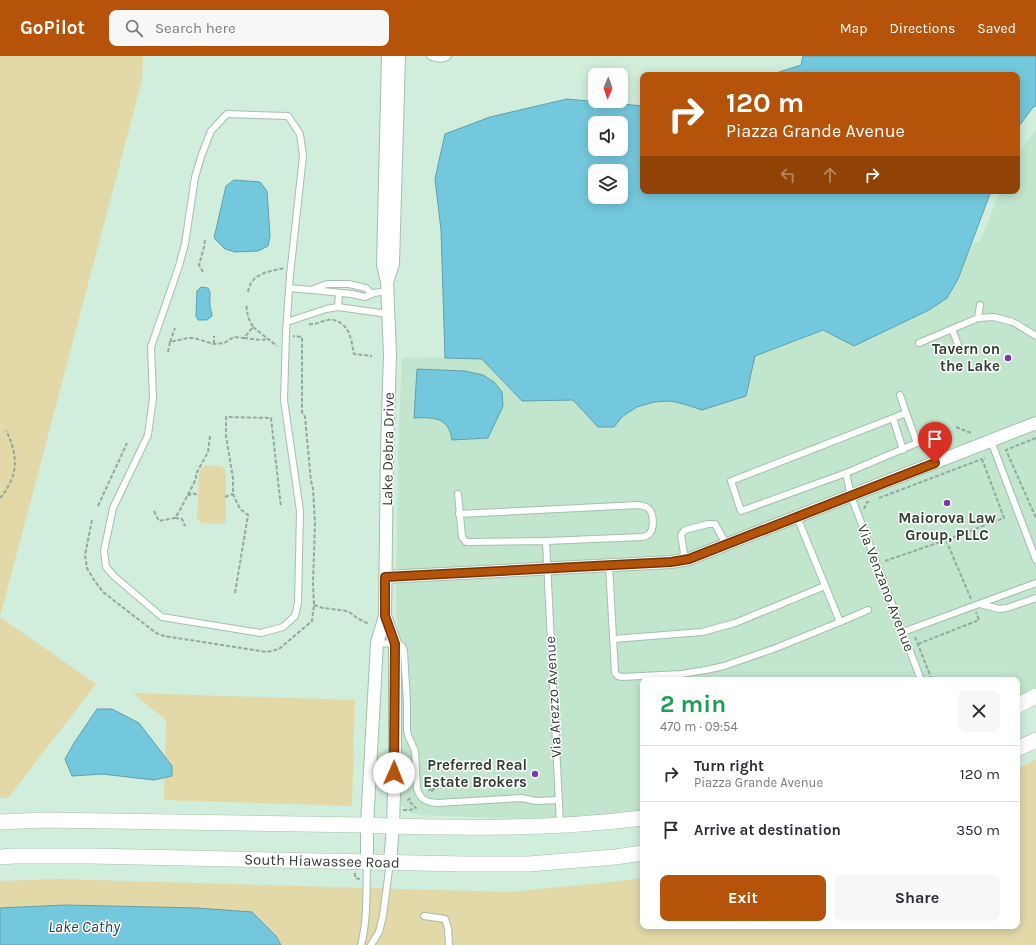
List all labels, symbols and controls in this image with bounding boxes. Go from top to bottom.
search box [109,10,389,46]
text: GoPilot [20,17,85,39]
icon: search [123,17,145,39]
text: Search here [155,19,236,37]
text: Map [840,20,868,37]
text: Directions [890,20,955,37]
text: Saved [977,20,1016,37]
north arrow [588,68,628,108]
map controls [588,68,628,204]
text: 120 m [726,86,804,119]
icon: right [660,88,712,140]
button: sound [588,116,628,156]
text: Piazza Grande Avenue [726,120,905,142]
button: layers [588,164,628,204]
icon: left [777,164,799,186]
icon: ahead [819,164,841,186]
icon: right [861,164,883,186]
place label: Tavern on the Lake [932,340,1000,375]
marker: Tavern on the Lake [1003,353,1013,363]
street label: Lake Debra Drive [378,392,398,506]
pin [918,422,952,463]
icon: arrive [924,428,946,450]
marker: Maiorova Law Group, PLLC [942,498,952,508]
place label: Maiorova Law Group, PLLC [898,509,996,544]
street label: Via Venzano Avenue [853,522,919,654]
street label: Via Arezzo Avenue [541,636,565,758]
text: 2 min [660,690,726,718]
button: close [958,690,1000,732]
text: 470 m · 09:54 [660,719,738,734]
position arrow [373,752,415,794]
place label: Preferred Real Estate Brokers [423,756,527,791]
text: Turn right [694,757,764,775]
icon: right [660,763,682,785]
text: 120 m [960,765,1000,783]
marker: Preferred Real Estate Brokers [530,769,540,779]
text: Piazza Grande Avenue [694,775,823,790]
icon: arrive [660,819,682,841]
text: Arrive at destination [694,821,841,839]
text: 350 m [956,821,1000,839]
street label: South Hiawassee Road [244,850,400,872]
button: Exit [660,875,826,921]
button: Share [834,875,1000,921]
water label: Lake Cathy [48,917,121,936]

